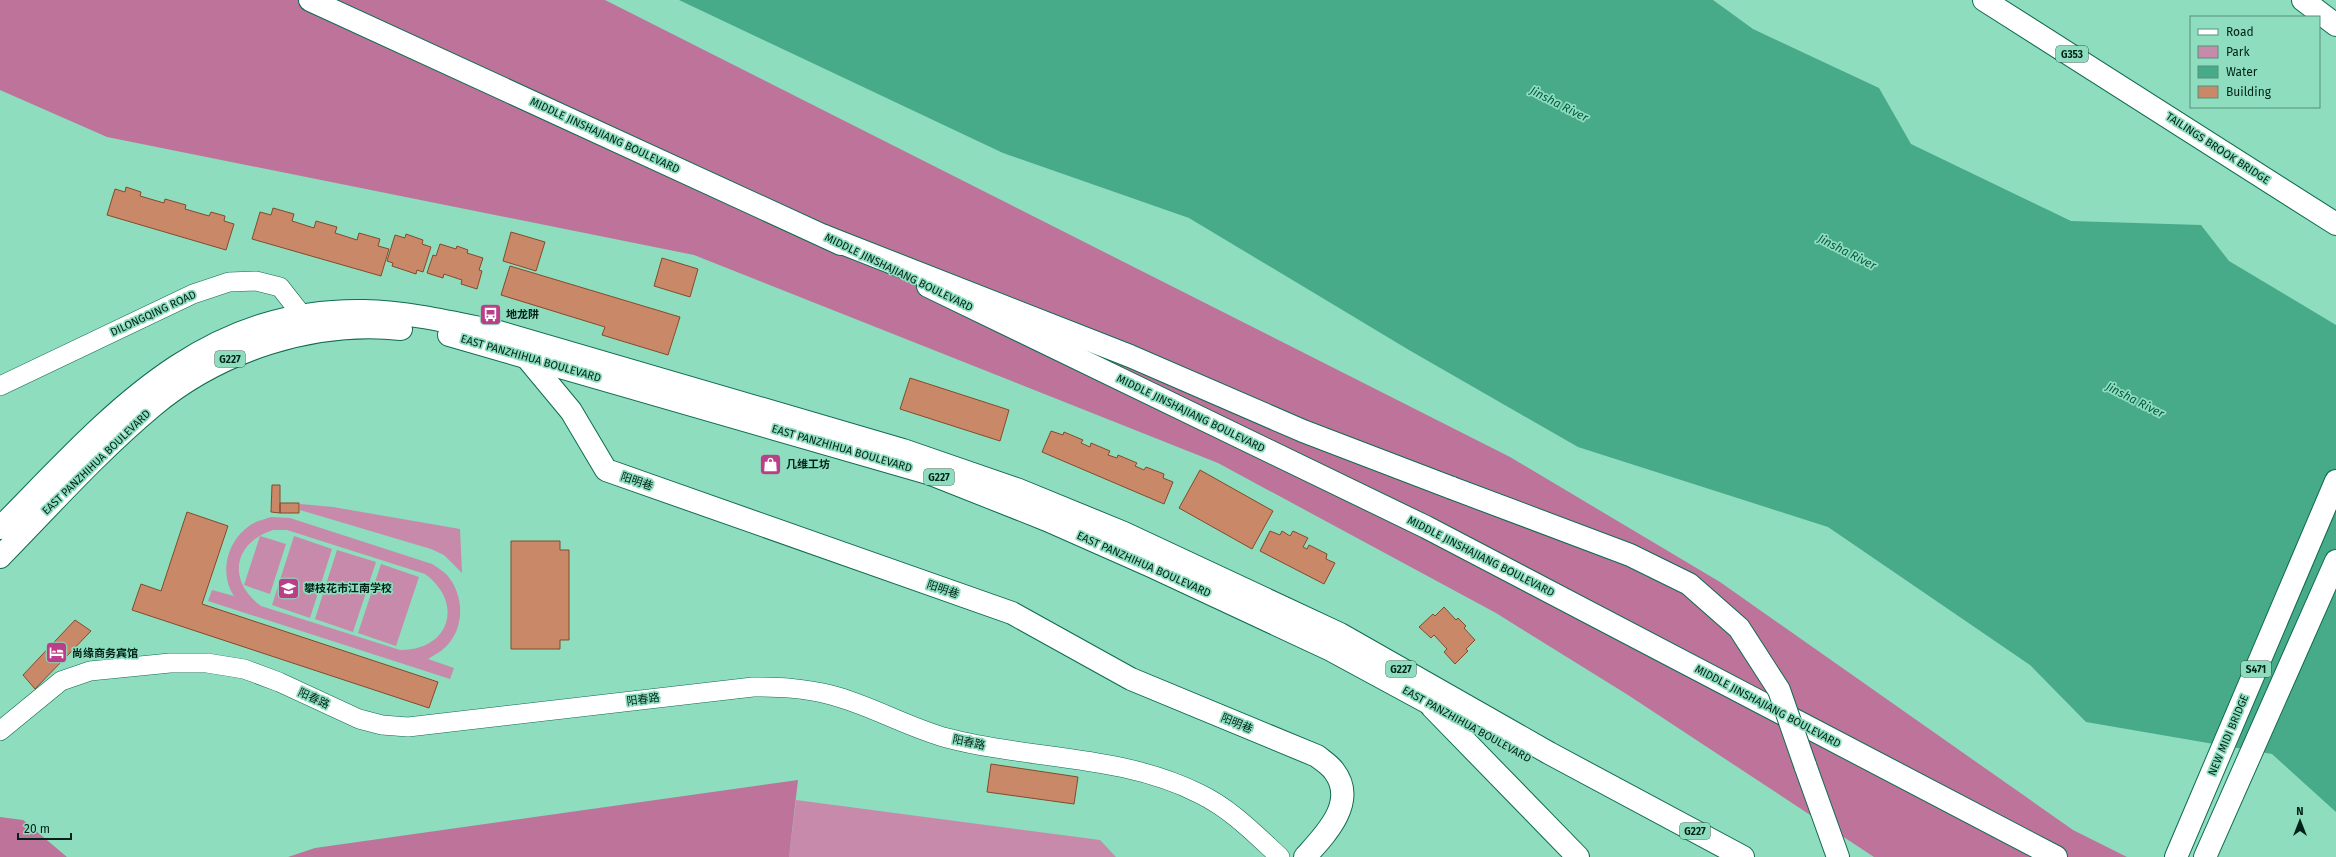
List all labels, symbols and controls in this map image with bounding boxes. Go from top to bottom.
legend [2190,16,2320,108]
text: Road [2226,25,2254,39]
text: Park [2226,45,2250,59]
road number: G353 [2056,46,2088,62]
text: Water [2226,65,2258,79]
water label: Jinsha River [1527,83,1591,125]
text: Building [2226,85,2272,99]
street label: MIDDLE JINSHAJIANG BOULEVARD [528,95,682,176]
street label: TAILINGS BROOK BRIDGE [2163,110,2272,187]
street label: MIDDLE JINSHAJIANG BOULEVARD [823,231,975,314]
water label: Jinsha River [1815,231,1879,273]
street label: DILONGQING ROAD [108,288,198,339]
bus stop icon: 地龙阱 [477,301,503,327]
place label: 地龙阱 [506,308,539,321]
street label: EAST PANZHIHUA BOULEVARD [459,332,603,385]
road number: G227 [215,351,245,367]
street label: MIDDLE JINSHAJIANG BOULEVARD [1115,372,1267,455]
water label: Jinsha River [2103,379,2167,421]
street label: EAST PANZHIHUA BOULEVARD [40,407,153,518]
street label: EAST PANZHIHUA BOULEVARD [770,422,914,475]
shop icon: 几维工坊 [758,451,784,477]
place label: 几维工坊 [786,458,830,471]
road number: G227 [924,469,954,485]
street label: 阳明巷 [619,470,655,493]
street label: MIDDLE JINSHAJIANG BOULEVARD [1405,514,1557,599]
street label: EAST PANZHIHUA BOULEVARD [1075,529,1213,600]
school or university icon: 攀枝花市江南学校 [276,575,302,601]
street label: 阳明巷 [925,578,961,601]
place label: 攀枝花市江南学校 [304,582,392,595]
hotel icon: 尚缘商务宾馆 [44,640,70,666]
place label: 尚缘商务宾馆 [72,647,138,660]
road number: G227 [1386,661,1416,677]
road number: S471 [2241,661,2271,677]
street label: MIDDLE JINSHAJIANG BOULEVARD [1693,662,1843,751]
street label: EAST PANZHIHUA BOULEVARD [1400,684,1533,765]
street label: 阳春路 [296,686,331,711]
street label: 阳春路 [626,691,660,708]
street label: NEW MIDI BRIDGE [2205,693,2251,778]
street label: 阳明巷 [1219,711,1255,736]
street label: 阳春路 [951,733,986,752]
north arrow [2280,801,2320,841]
text: N [2296,805,2304,818]
scale bar [18,815,71,841]
text: 20 m [24,822,50,836]
road number: G227 [1680,823,1710,839]

